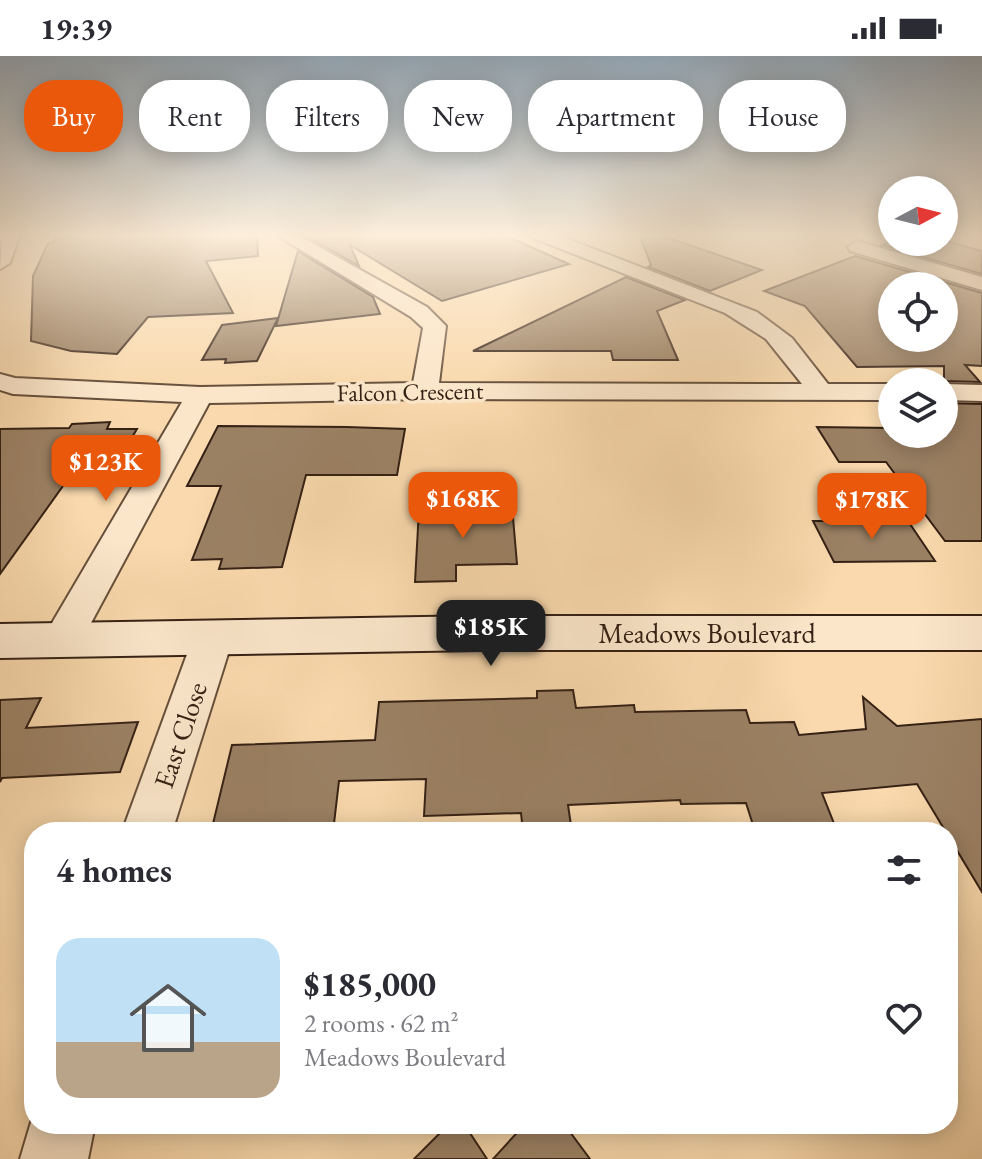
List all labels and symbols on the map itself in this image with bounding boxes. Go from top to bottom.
north arrow [878,176,958,256]
street label: Falcon Crescent [336,375,484,408]
pin: $123K [50,435,162,503]
pin: $168K [407,472,519,540]
pin: $178K [816,473,928,541]
pin: $185K [435,600,547,668]
street label: Meadows Boulevard [598,615,817,651]
street label: East Close [145,677,215,793]

